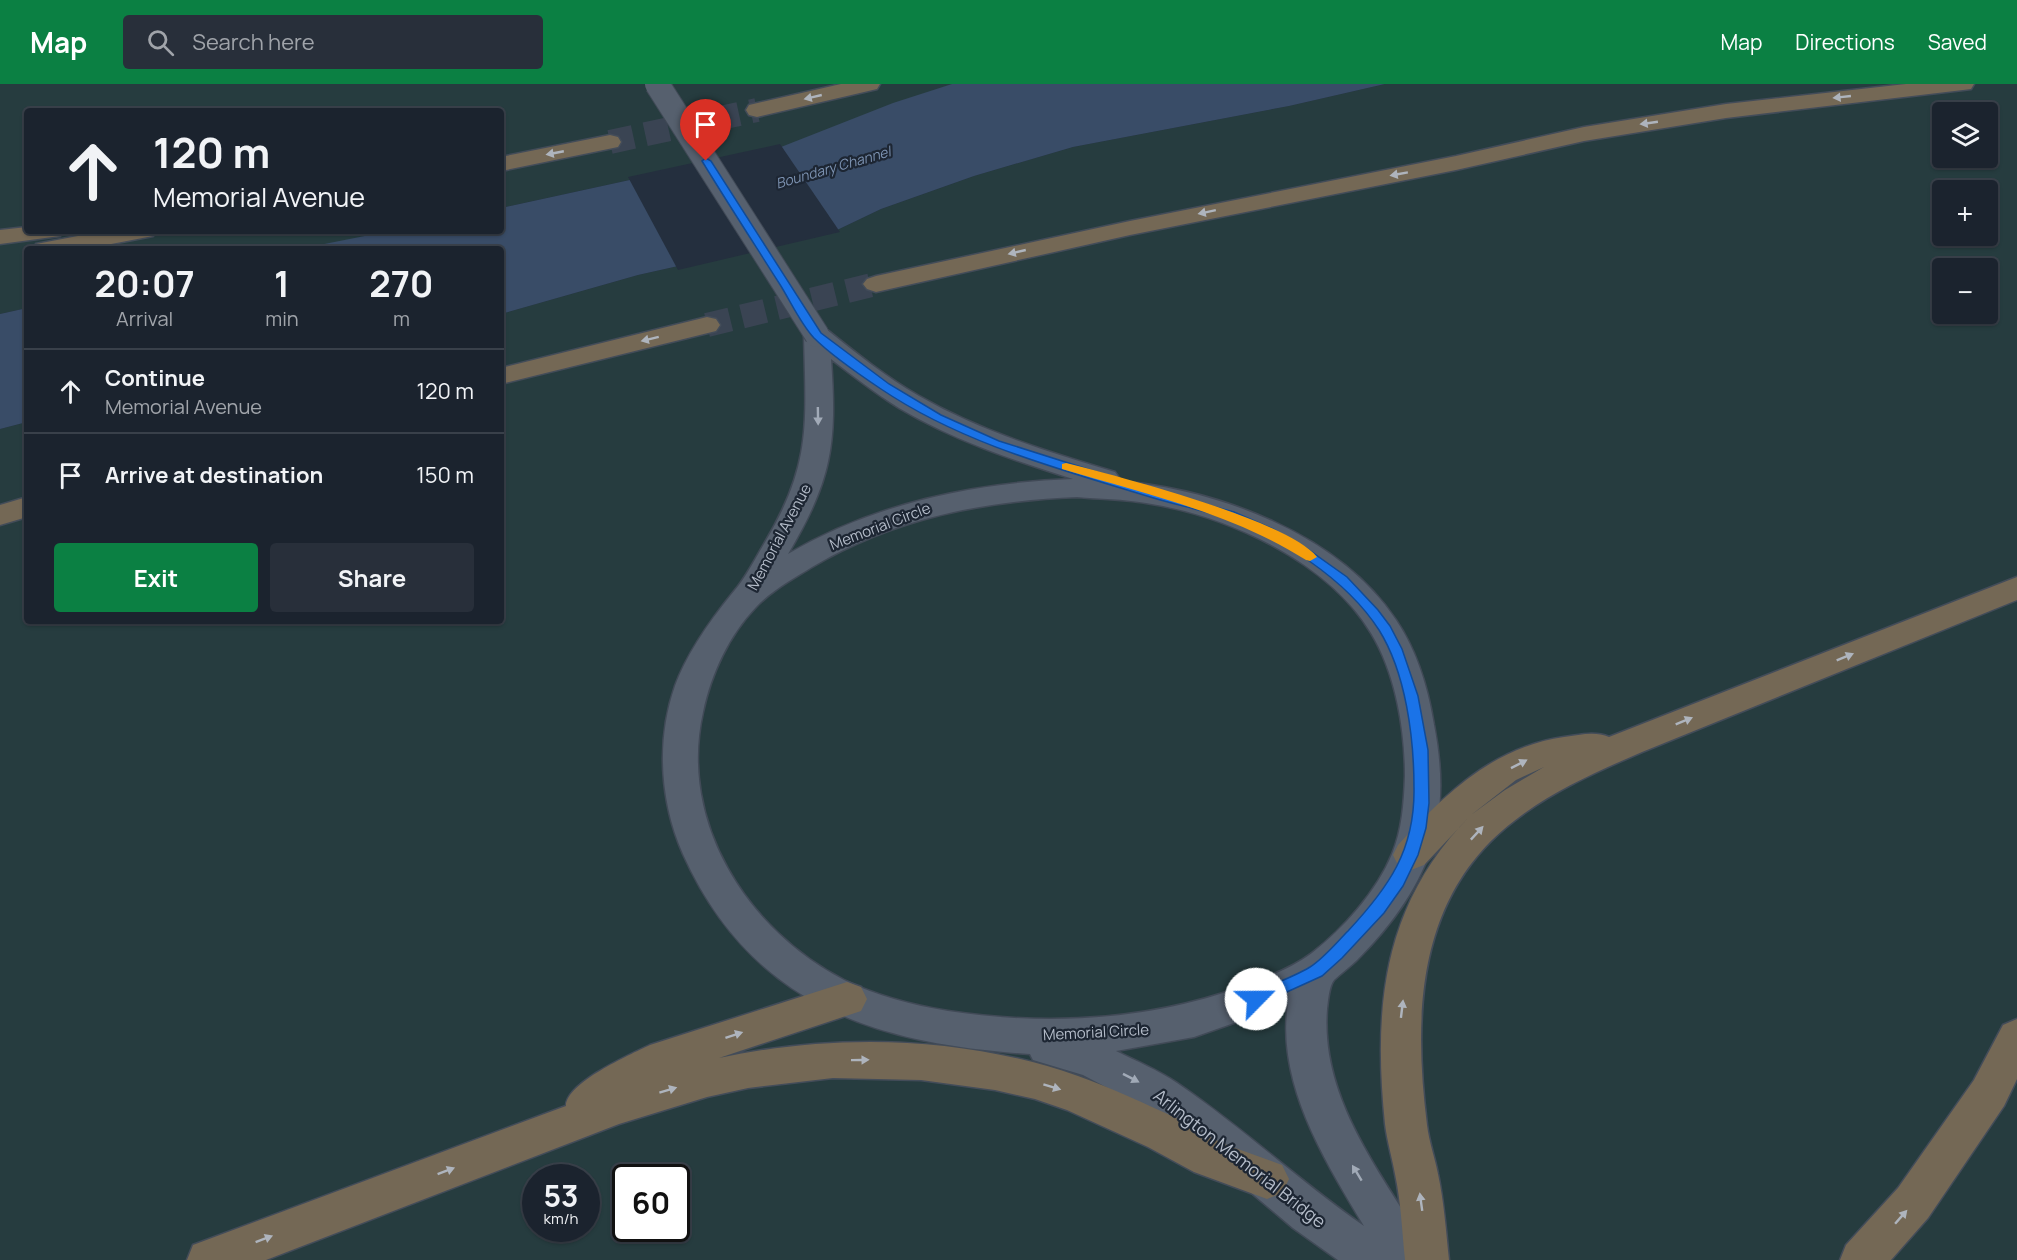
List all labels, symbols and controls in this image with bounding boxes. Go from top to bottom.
search box [123,15,543,69]
text: Map [30,23,87,61]
icon: search [144,26,177,59]
text: Search here [192,27,315,57]
text: Map [1721,28,1762,56]
text: Directions [1795,28,1895,56]
text: Saved [1928,28,1987,56]
one-way arrow [1833,92,1852,102]
one-way arrow [803,93,822,102]
pin [680,99,731,161]
map controls [1932,102,1998,324]
button: layers [1932,102,1998,168]
icon: arrive [689,108,722,141]
one-way arrow [1639,118,1658,127]
text: 120 m [153,123,270,181]
icon: ahead [54,132,132,210]
water label: Boundary Channel [773,141,894,193]
one-way arrow [546,149,565,158]
one-way arrow [1389,170,1408,179]
text: Memorial Avenue [153,178,365,215]
button: + [1932,180,1998,246]
one-way arrow [1198,208,1217,217]
one-way arrow [1007,248,1026,257]
button: − [1932,258,1998,324]
text: 20:07 [94,259,195,308]
text: 1 [274,259,290,308]
text: 270 [369,259,434,308]
text: Arrival [116,305,173,332]
text: min [265,305,299,332]
text: m [393,305,410,332]
one-way arrow [641,334,660,344]
text: Continue [105,363,205,393]
icon: ahead [54,375,87,408]
text: 120 m [416,376,474,406]
text: Memorial Avenue [105,393,262,420]
one-way arrow [814,407,823,426]
icon: arrive [54,459,87,492]
text: Arrive at destination [105,460,323,490]
text: 150 m [416,460,474,490]
street label: Memorial Avenue [742,480,816,594]
street label: Memorial Circle [827,497,934,555]
button: Exit [54,543,258,612]
button: Share [270,543,474,612]
one-way arrow [1836,652,1854,662]
one-way arrow [1675,716,1693,725]
one-way arrow [1511,759,1528,769]
one-way arrow [1469,826,1483,840]
position arrow [1224,967,1288,1031]
one-way arrow [1397,999,1406,1018]
street label: Memorial Circle [1042,1019,1150,1045]
one-way arrow [725,1029,743,1039]
one-way arrow [850,1055,869,1065]
one-way arrow [1123,1073,1140,1083]
one-way arrow [1043,1083,1061,1092]
street label: Arlington Memorial Bridge [1149,1083,1331,1233]
one-way arrow [659,1085,677,1095]
speed limit sign: 60 [612,1164,690,1242]
one-way arrow [437,1165,455,1175]
one-way arrow [1352,1165,1363,1181]
text: 53 [543,1175,579,1216]
one-way arrow [1416,1192,1425,1211]
text: km/h [544,1208,578,1229]
one-way arrow [1894,1210,1907,1225]
one-way arrow [255,1234,273,1244]

